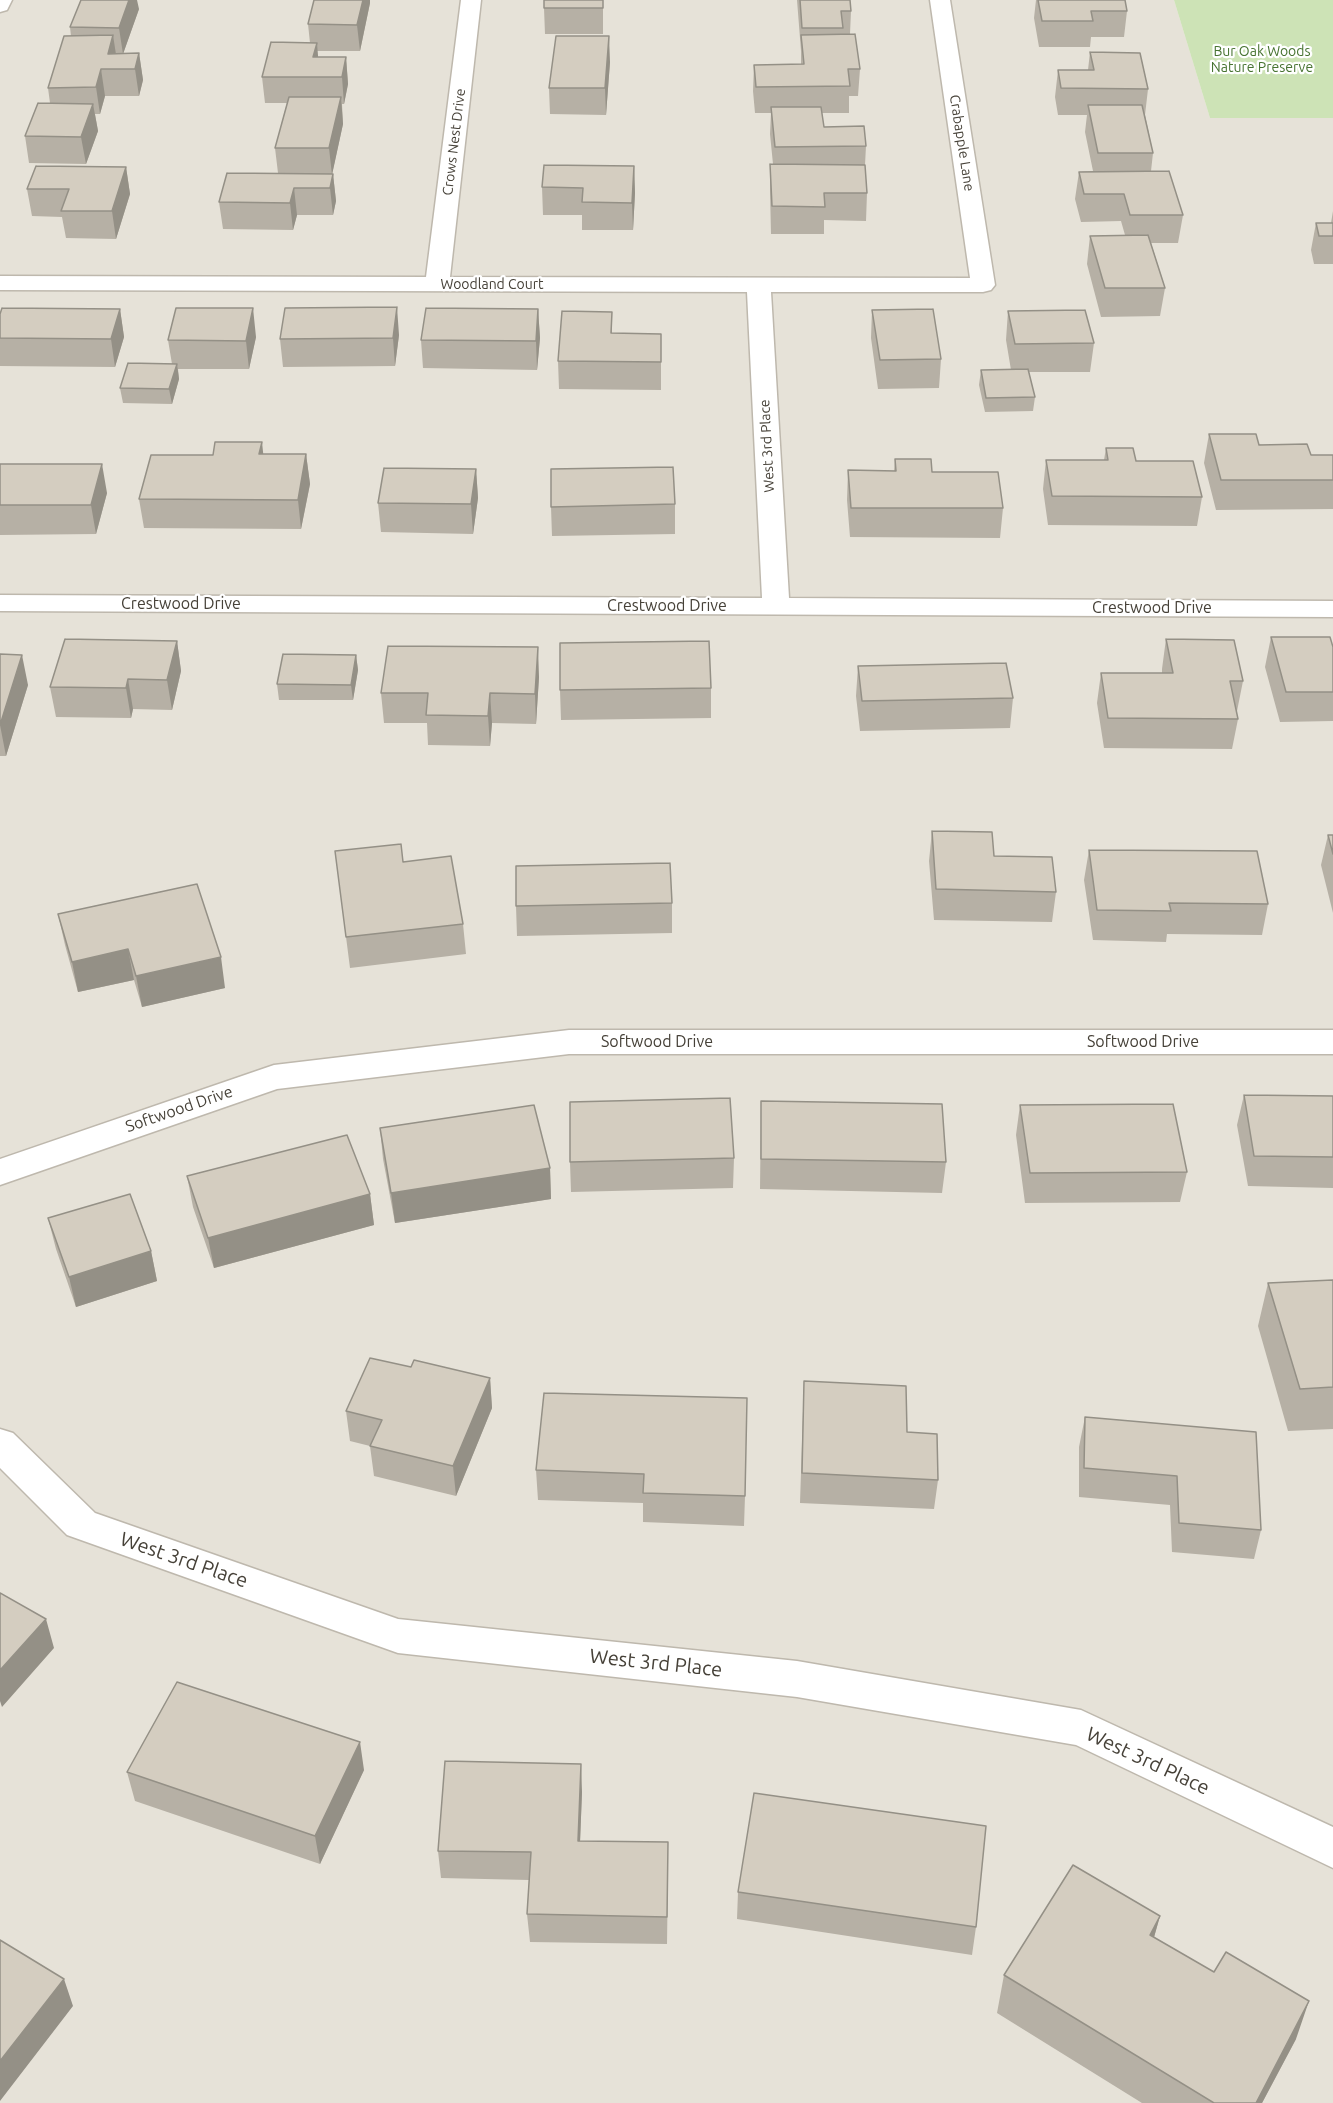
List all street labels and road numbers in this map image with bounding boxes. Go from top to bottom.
street label: Crows Nest Drive [439,87,469,197]
street label: Crabapple Lane [946,94,978,192]
street label: Woodland Court [440,276,544,292]
street label: West 3rd Place [756,399,778,493]
street label: Crestwood Drive [121,594,241,614]
street label: Crestwood Drive [607,596,727,616]
street label: Crestwood Drive [1092,598,1212,618]
street label: Softwood Drive [601,1032,713,1052]
street label: Softwood Drive [1087,1032,1199,1052]
street label: Softwood Drive [123,1082,235,1136]
street label: West 3rd Place [117,1527,251,1593]
street label: West 3rd Place [588,1644,724,1682]
street label: West 3rd Place [1083,1722,1213,1800]

